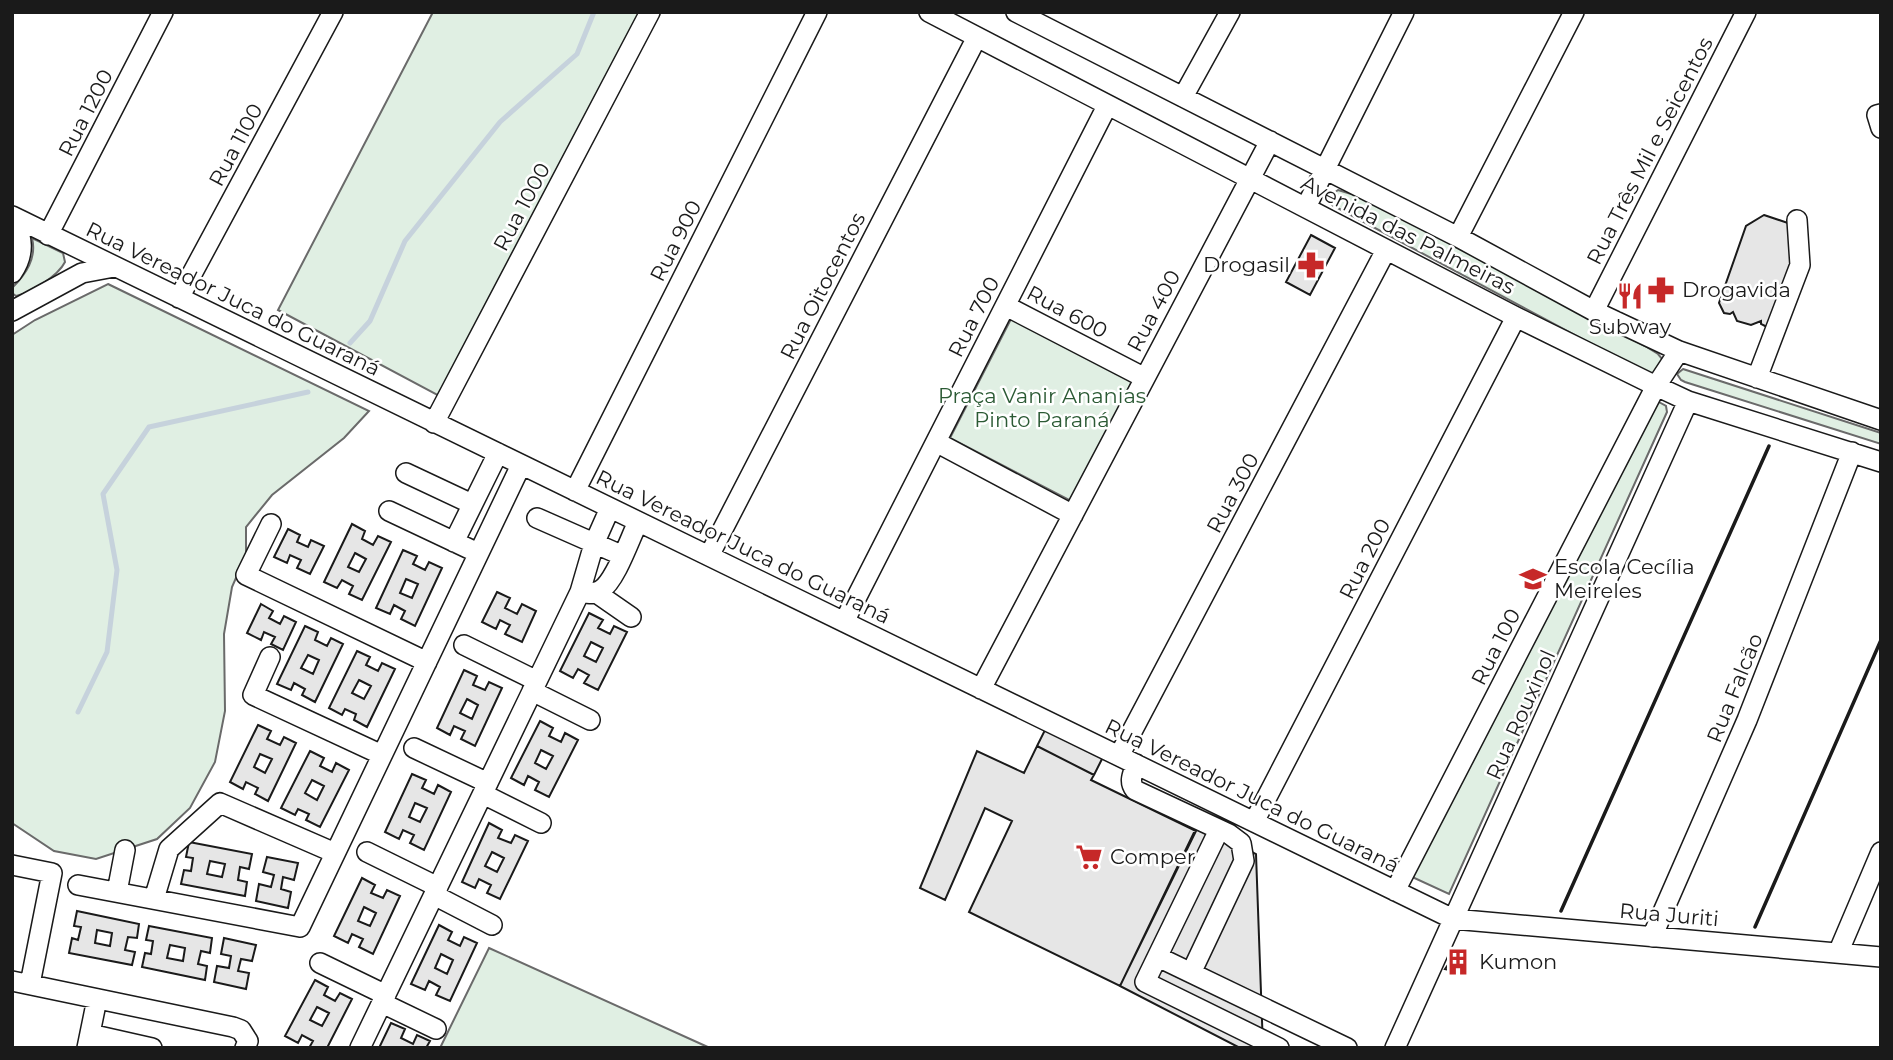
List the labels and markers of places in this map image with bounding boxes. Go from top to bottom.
pharmacy icon: Drogasil [1296,250,1326,280]
place label: Drogasil [1203,252,1290,277]
pharmacy icon: Drogavida [1646,275,1676,305]
place label: Drogavida [1682,277,1791,302]
restaurant icon: Subway [1615,281,1645,311]
place label: Subway [1589,314,1672,339]
place label: Escola Cecília Meireles [1554,554,1695,603]
school or university icon: Escola Cecília Meireles [1518,564,1548,594]
supermarket icon: Comper [1074,842,1104,872]
place label: Comper [1110,844,1195,869]
building icon: Kumon [1443,947,1473,977]
place label: Kumon [1479,949,1557,974]

